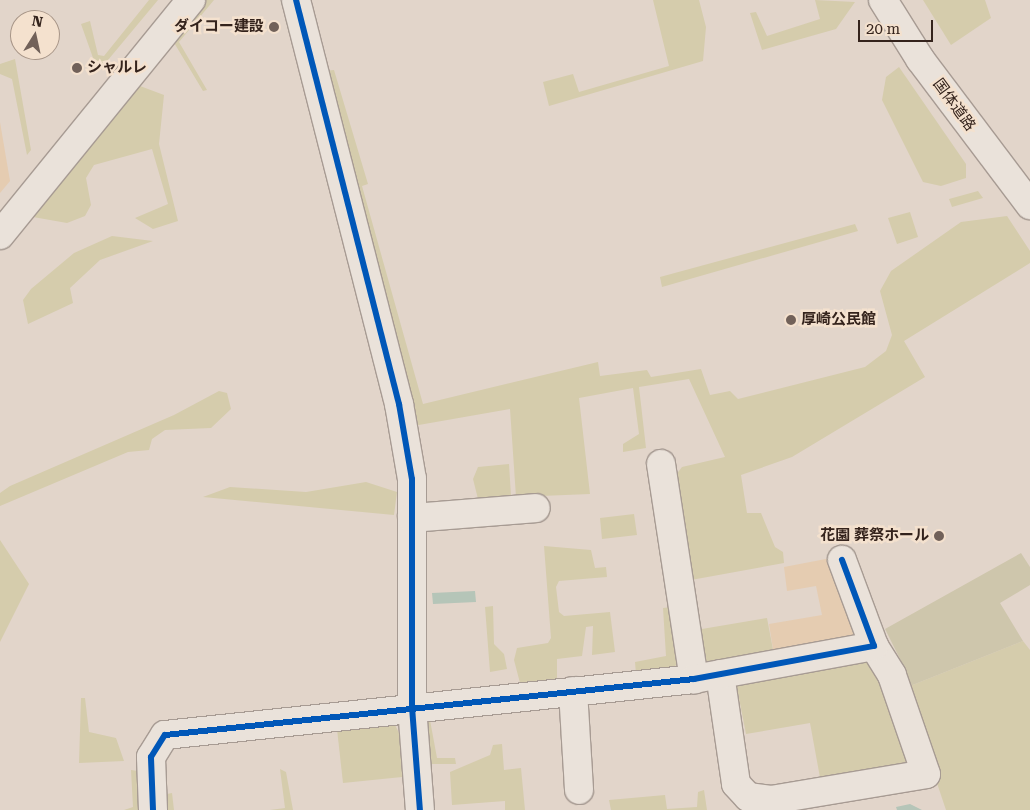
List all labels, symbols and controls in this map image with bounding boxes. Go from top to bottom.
north arrow [10,10,60,60]
scale bar [860,10,935,42]
text: N [31,12,44,30]
place label: ダイコー建設 [174,18,264,36]
text: 20 m [866,20,900,38]
marker: ダイコー建設 [268,21,280,33]
place label: シャルレ [87,59,147,77]
marker: シャルレ [71,62,83,74]
street label: 国体道路 [929,75,979,135]
place label: 厚崎公民館 [801,311,876,329]
marker: 厚崎公民館 [785,314,797,326]
place label: 花園 葬祭ホール [820,527,929,545]
marker: 花園 葬祭ホール [933,530,945,542]

